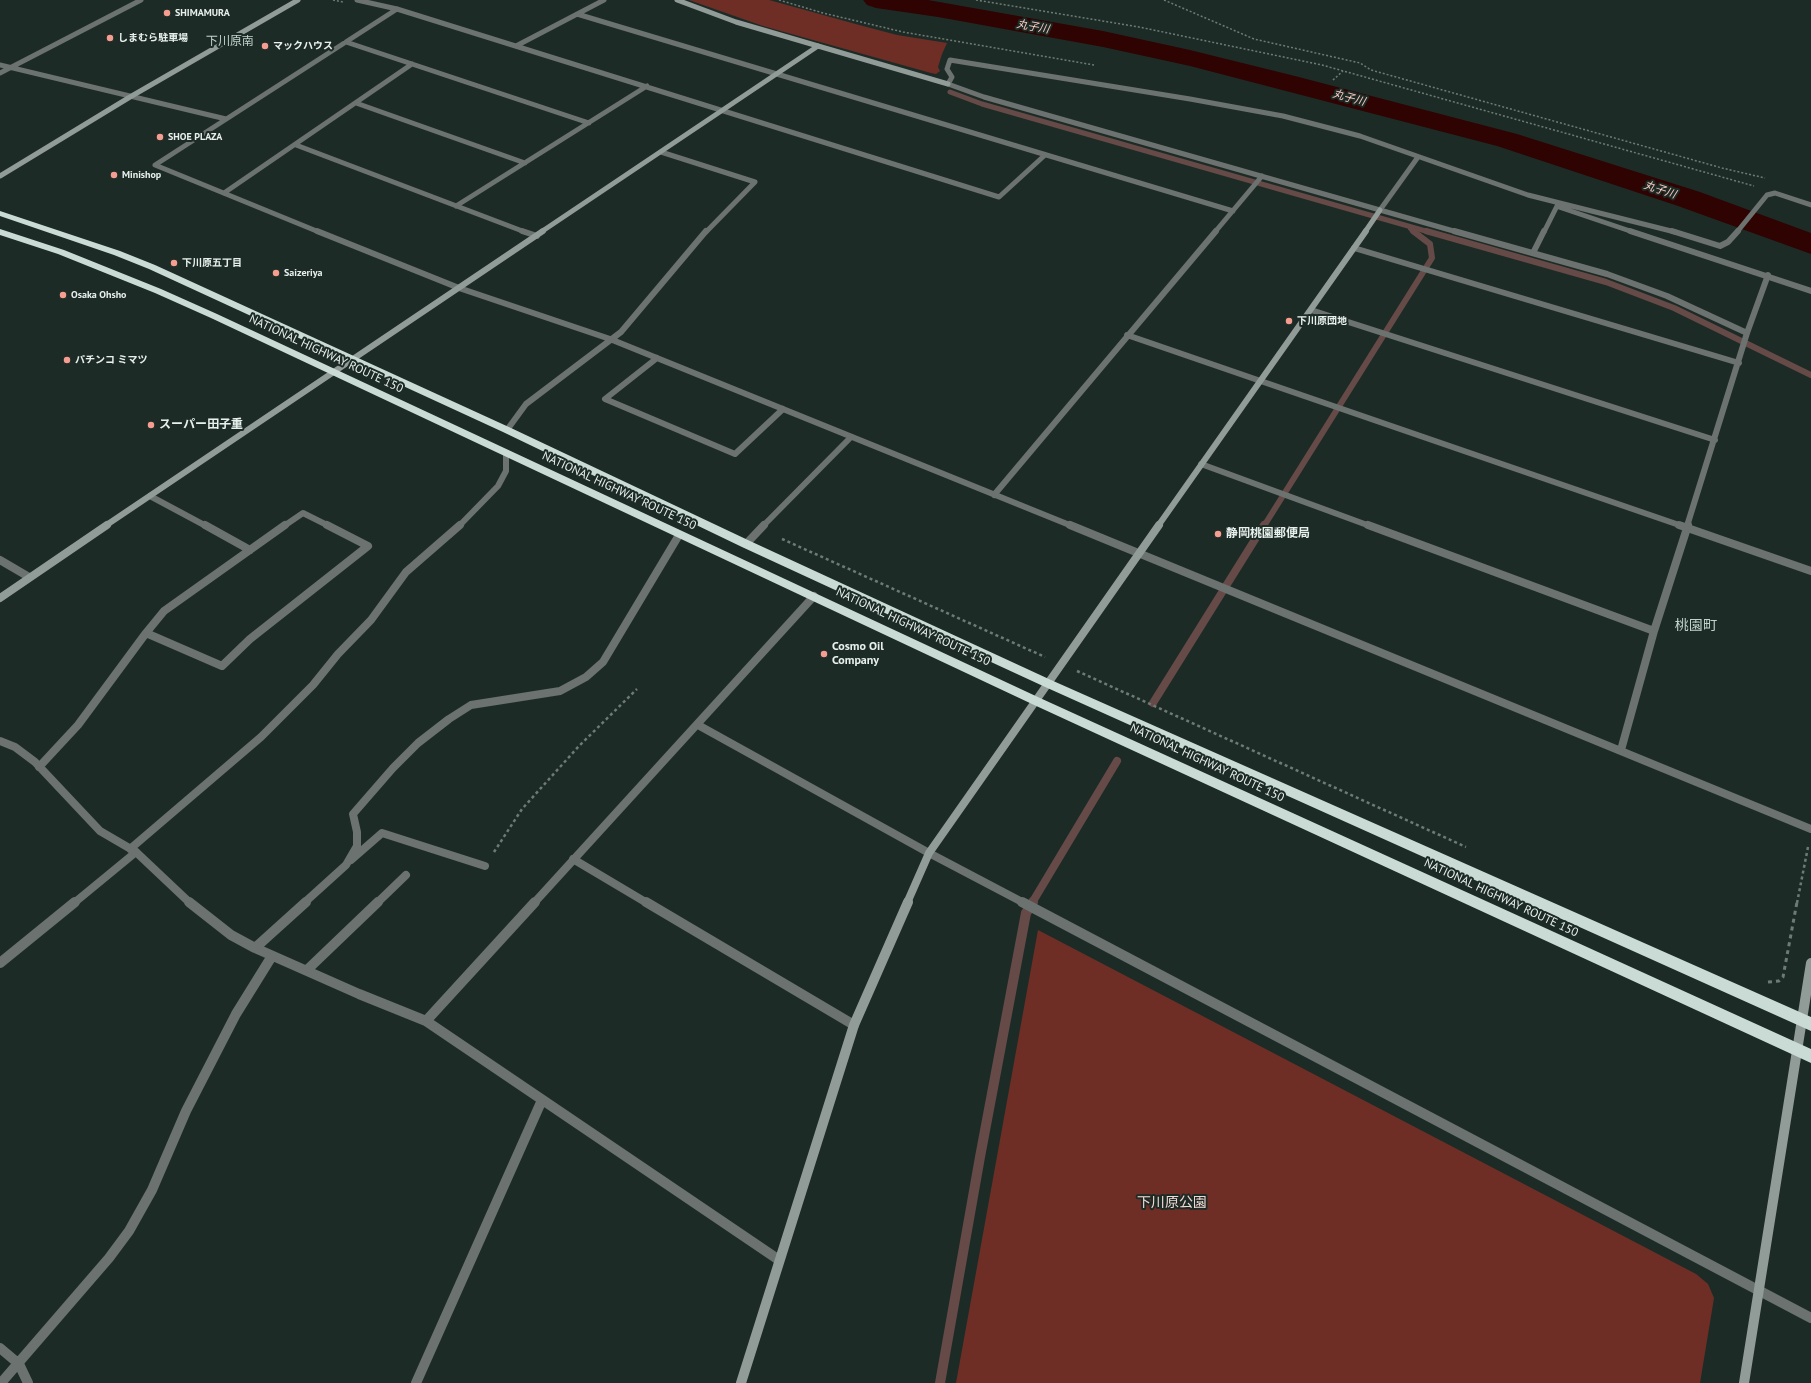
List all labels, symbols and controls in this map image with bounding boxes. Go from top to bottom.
place label: SHIMAMURA [175,7,230,19]
marker: SHIMAMURA [162,8,172,18]
water label: 丸子川 [1016,18,1050,36]
place label: しまむら駐車場 [118,32,188,44]
marker: しまむら駐車場 [105,33,115,43]
district label: 下川原南 [206,35,254,49]
place label: マックハウス [273,40,333,52]
marker: マックハウス [260,41,270,51]
water label: 丸子川 [1331,87,1367,109]
place label: SHOE PLAZA [168,131,222,143]
marker: SHOE PLAZA [155,132,165,142]
place label: Minishop [122,169,161,181]
marker: Minishop [109,170,119,180]
water label: 丸子川 [1642,179,1678,201]
place label: 下川原五丁目 [182,257,242,269]
marker: 下川原五丁目 [169,258,179,268]
place label: Saizeriya [284,267,322,279]
marker: Saizeriya [271,268,281,278]
place label: Osaka Ohsho [71,289,126,301]
marker: Osaka Ohsho [58,290,68,300]
street label: NATIONAL HIGHWAY ROUTE 150 [247,312,405,396]
place label: 下川原団地 [1297,315,1347,327]
marker: 下川原団地 [1284,316,1294,326]
place label: パチンコ ミマツ [75,354,148,366]
marker: パチンコ ミマツ [62,355,72,365]
place label: スーパー田子重 [159,418,243,432]
marker: スーパー田子重 [146,420,156,430]
street label: NATIONAL HIGHWAY ROUTE 150 [540,449,698,533]
place label: 静岡桃園郵便局 [1226,527,1310,541]
marker: 静岡桃園郵便局 [1213,529,1223,539]
street label: NATIONAL HIGHWAY ROUTE 150 [834,585,992,669]
district label: 桃園町 [1675,618,1717,634]
place label: Cosmo Oil Company [832,640,884,668]
marker: Cosmo Oil Company [819,649,829,659]
street label: NATIONAL HIGHWAY ROUTE 150 [1128,721,1286,805]
street label: NATIONAL HIGHWAY ROUTE 150 [1422,856,1580,940]
park label: 下川原公園 [1137,1195,1207,1211]

